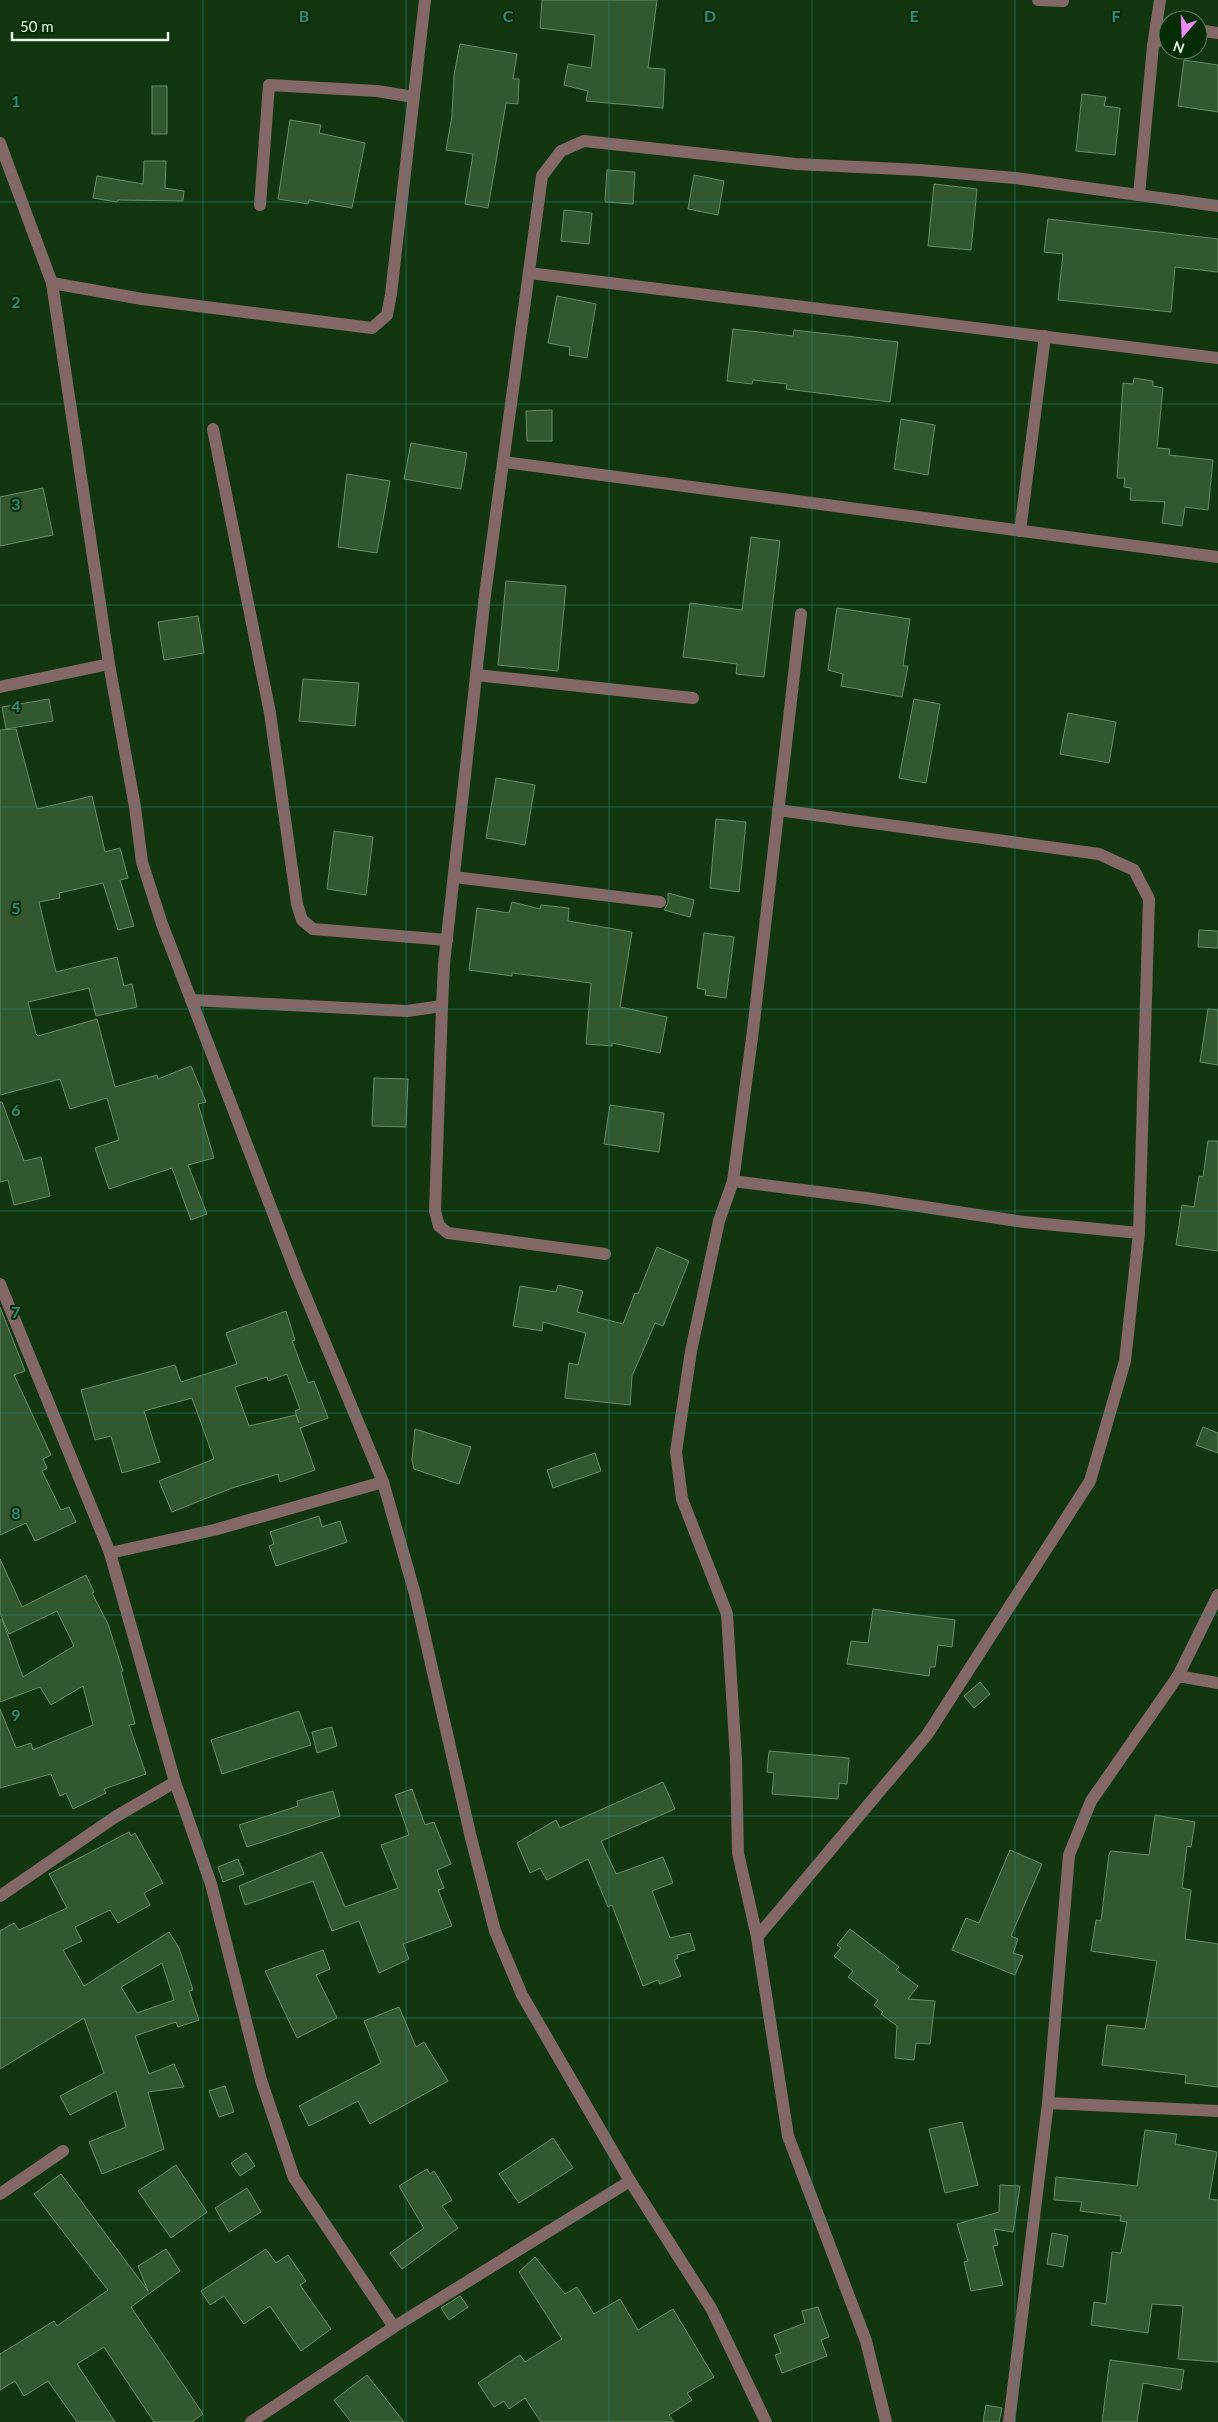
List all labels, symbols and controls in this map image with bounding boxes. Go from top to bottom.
text: B [299,6,309,25]
text: C [503,6,514,25]
text: D [704,6,716,25]
text: E [909,6,919,25]
text: F [1111,6,1121,25]
scale bar [12,10,169,42]
north arrow [1158,10,1208,60]
text: 50 m [20,17,54,35]
text: N [1171,38,1186,58]
text: 1 [11,91,21,110]
text: 2 [11,292,21,311]
text: 3 [11,494,21,513]
text: 4 [11,696,21,715]
text: 5 [11,898,21,917]
text: 6 [11,1100,21,1119]
text: 7 [11,1302,21,1321]
text: 8 [11,1503,21,1522]
text: 9 [11,1705,21,1724]

